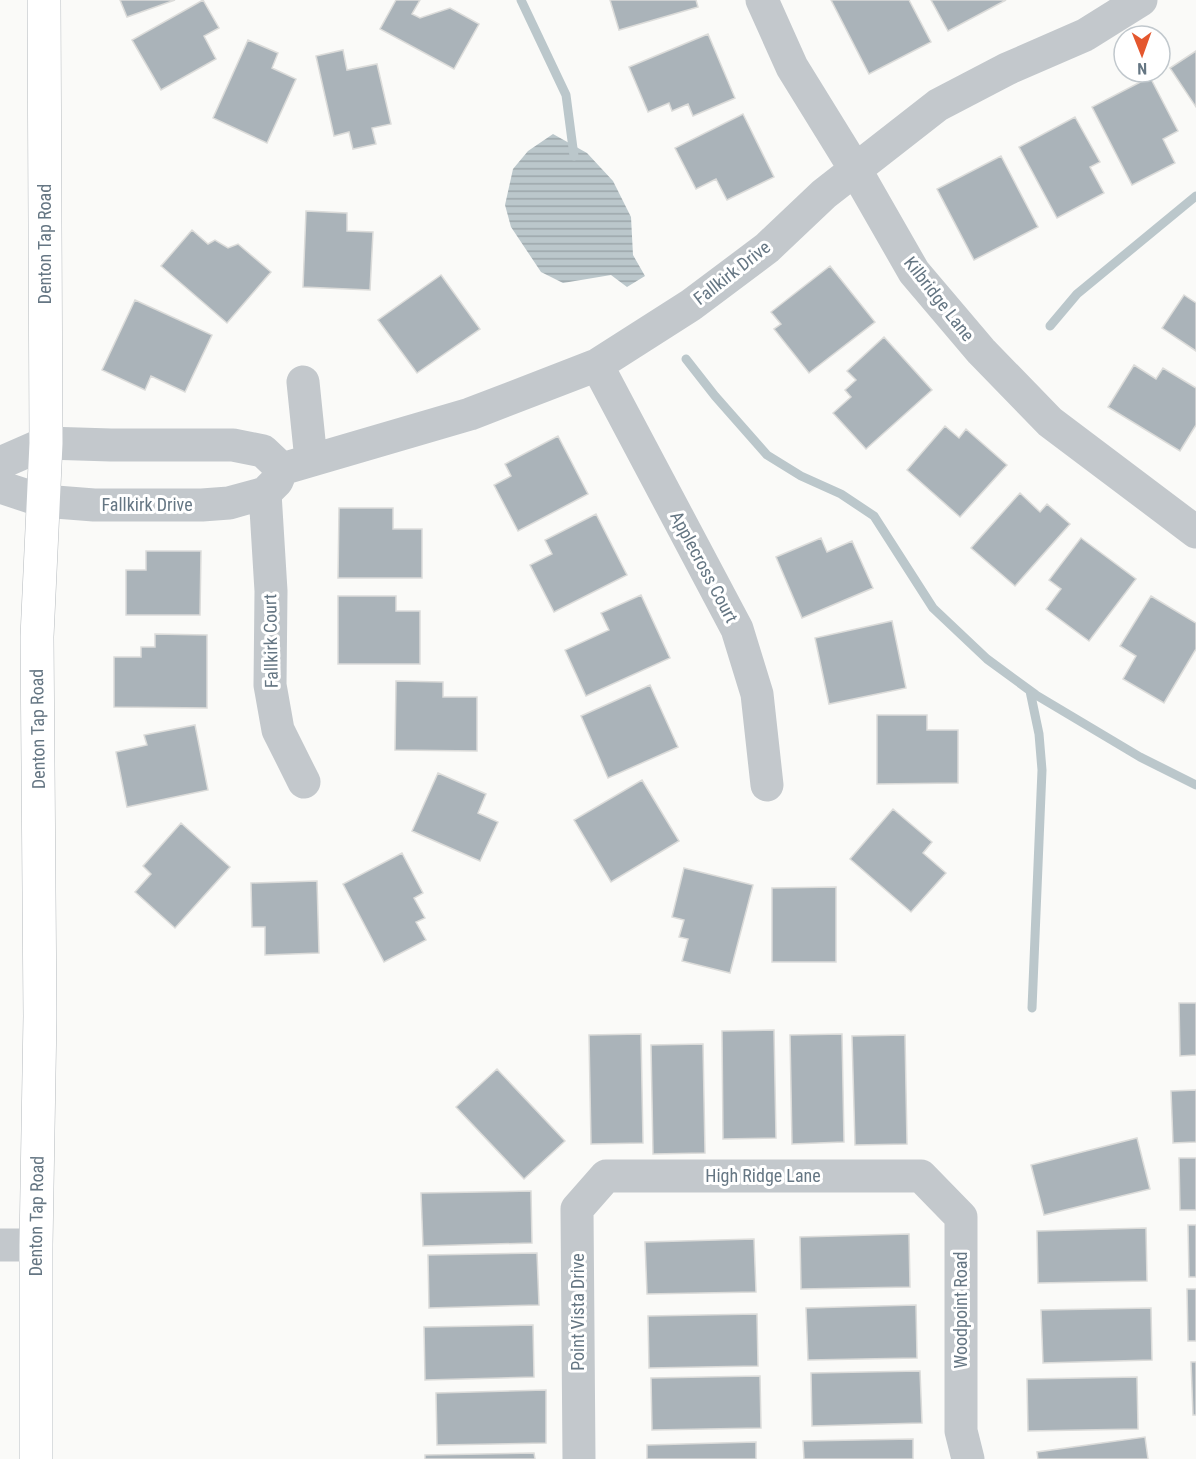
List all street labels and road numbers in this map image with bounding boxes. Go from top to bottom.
street label: Denton Tap Road [34,184,55,304]
street label: Fallkirk Drive [689,236,774,309]
street label: Kilbridge Lane [900,252,979,345]
street label: Fallkirk Drive [101,494,193,515]
street label: Applecross Court [666,507,743,626]
street label: Fallkirk Court [259,594,282,688]
street label: Denton Tap Road [26,669,49,789]
street label: Denton Tap Road [25,1156,48,1276]
street label: High Ridge Lane [705,1165,821,1186]
street label: Woodpoint Road [950,1252,971,1368]
street label: Point Vista Drive [567,1253,588,1371]

